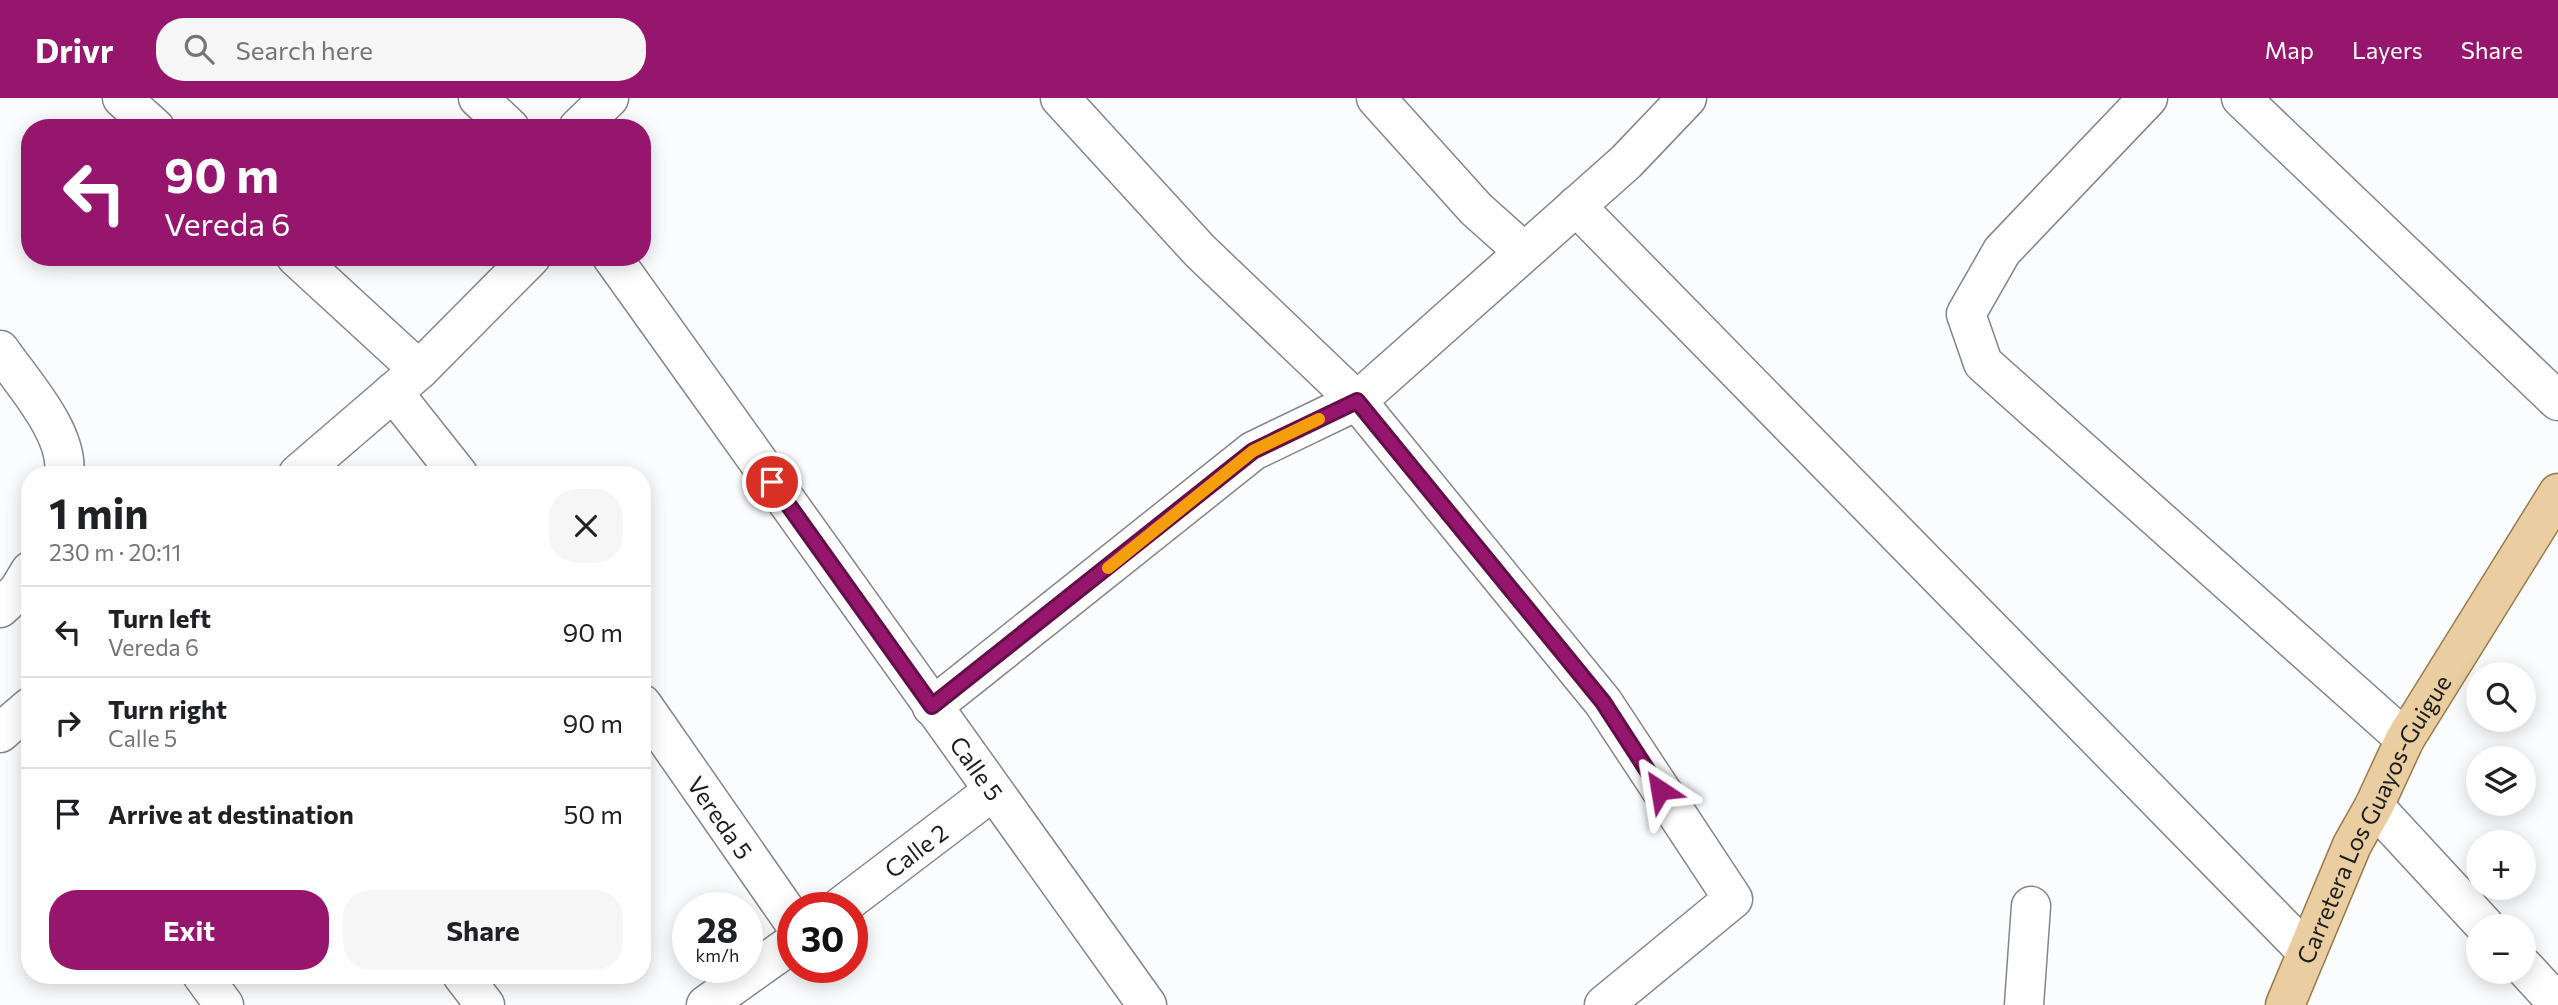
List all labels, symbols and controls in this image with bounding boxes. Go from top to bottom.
search box [156,18,646,81]
text: Drivr [35,29,114,70]
icon: search [180,30,218,68]
text: Search here [236,34,373,65]
text: Map [2265,35,2314,64]
text: Layers [2352,35,2423,64]
text: Share [2461,35,2523,64]
text: 90 m [164,143,279,203]
icon: left [49,147,140,238]
text: Vereda 6 [164,203,291,243]
pin [742,452,802,512]
icon: arrive [753,463,791,501]
text: 1 min [49,486,149,538]
button: close [549,489,623,563]
text: 230 m · 20:11 [49,538,181,566]
text: Turn left [108,602,211,633]
icon: left [49,613,87,651]
text: 90 m [563,616,623,647]
text: Vereda 6 [108,633,199,661]
map controls [2466,662,2536,984]
button: search [2466,662,2536,732]
street label: Carretera Los Guayos-Guigue [2290,669,2456,968]
text: Turn right [108,693,227,724]
icon: right [49,704,87,742]
text: 90 m [563,707,623,738]
text: Calle 5 [108,724,177,752]
street label: Calle 5 [945,730,1010,806]
button: layers [2466,746,2536,816]
position arrow [1623,753,1697,827]
street label: Vereda 5 [682,770,760,864]
icon: arrive [49,795,87,833]
text: Arrive at destination [108,798,354,829]
text: 50 m [563,798,623,829]
street label: Calle 2 [878,817,953,883]
button: + [2466,830,2536,900]
button: Exit [49,890,329,970]
button: Share [343,890,623,970]
speed limit sign: 30 [777,892,868,983]
text: 28 [697,907,738,950]
button: − [2466,914,2536,984]
text: km/h [696,944,739,966]

